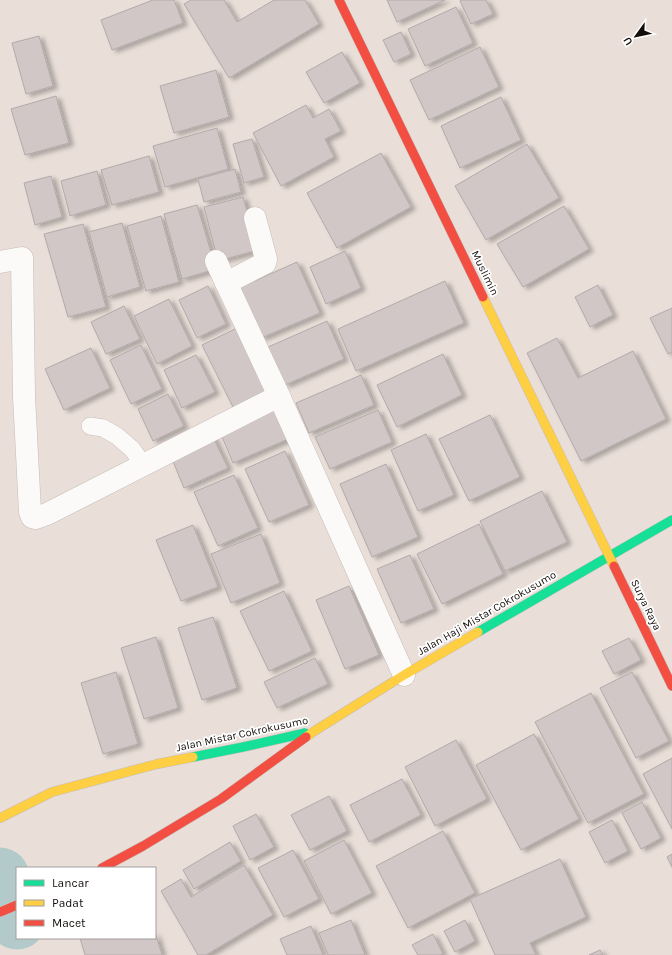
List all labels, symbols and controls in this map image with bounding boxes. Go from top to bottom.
north arrow [616,16,656,56]
text: U [621,34,636,48]
street label: Muslimin [469,248,501,298]
street label: Jalan Haji Mistar Cokrokusumo [416,568,558,658]
street label: Surya Raya [628,577,664,633]
street label: Jalan Mistar Cokrokusumo [175,714,309,754]
legend [16,867,156,939]
text: Lancar [52,876,89,890]
text: Padat [52,896,84,910]
text: Macet [52,916,86,930]

